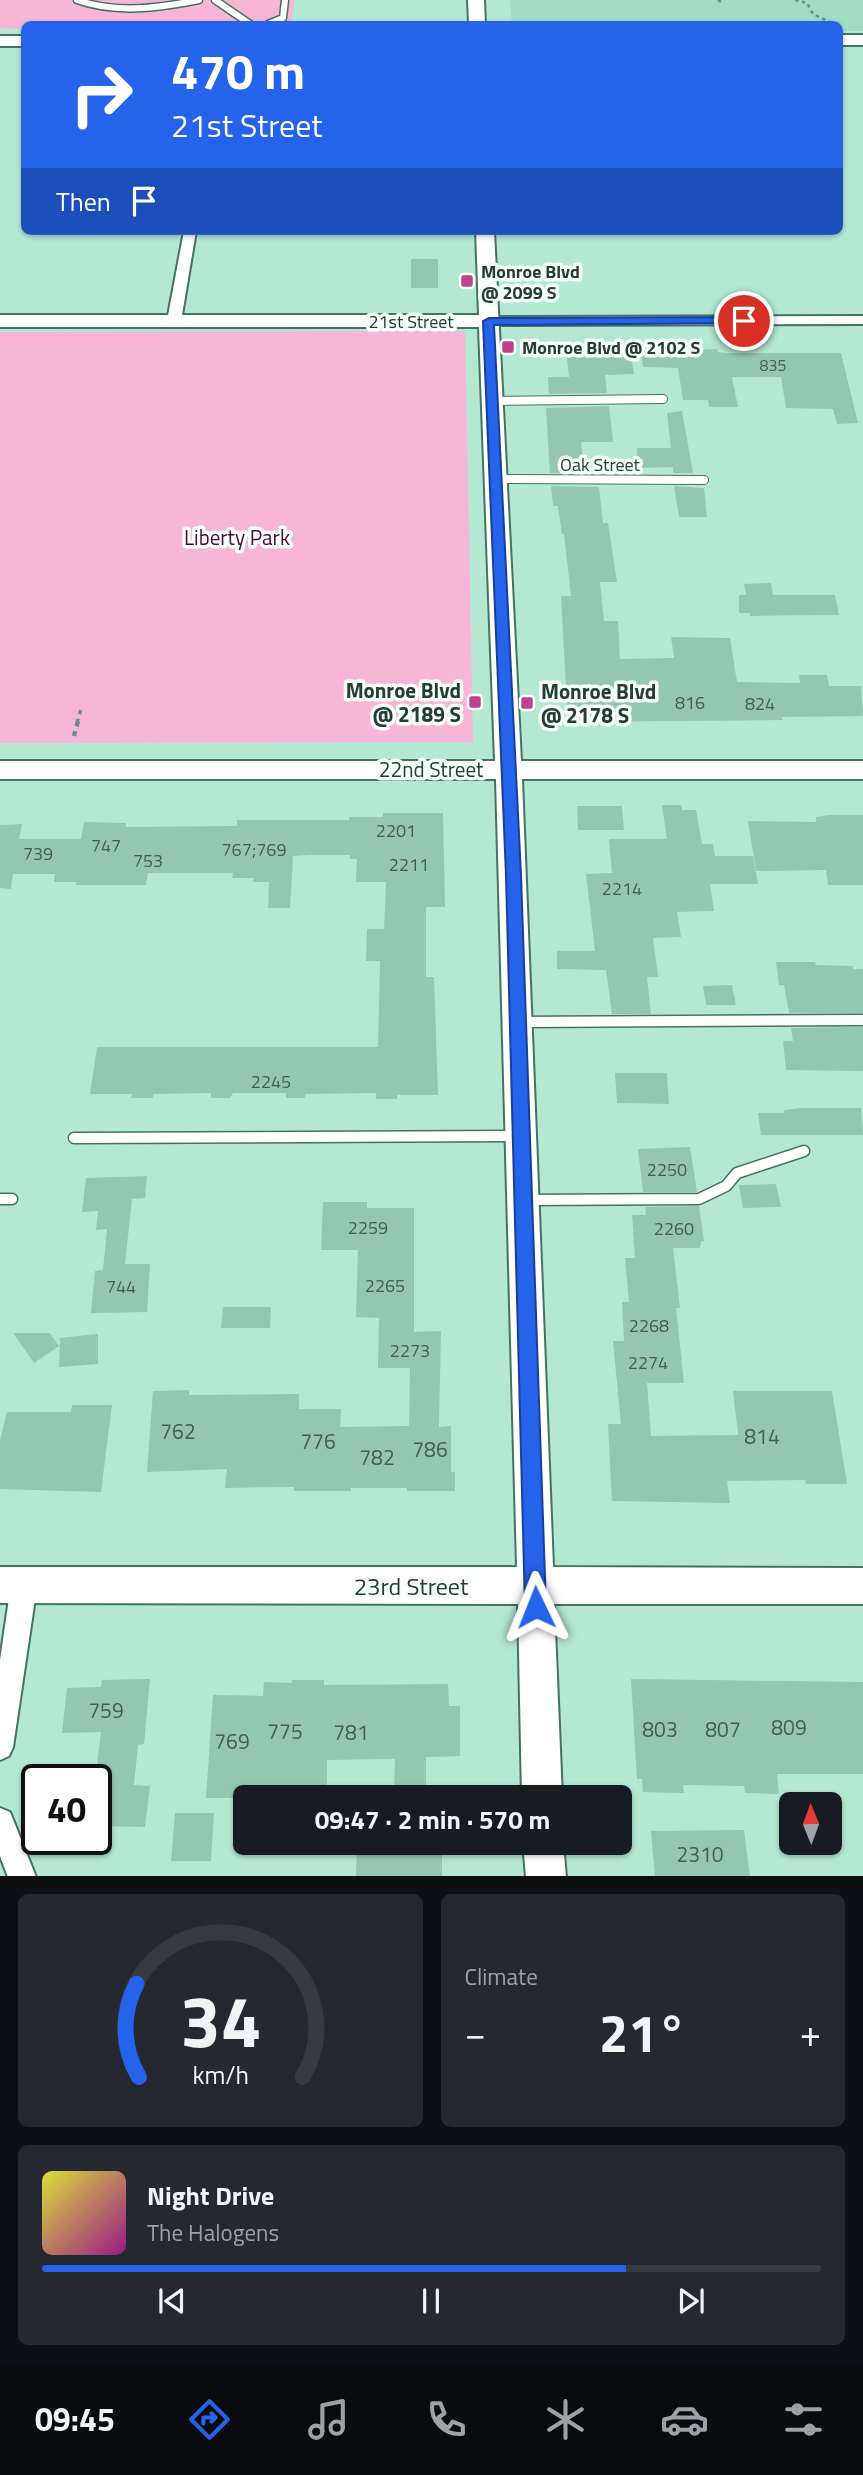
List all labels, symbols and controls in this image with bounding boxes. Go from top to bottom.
text: 470 m [171,33,305,108]
icon: right [56,49,147,140]
text: 21st Street [171,101,323,149]
text: Then [56,182,111,221]
icon: arrive [125,182,163,220]
place label: Monroe Blvd @ 2099 S [481,258,580,306]
marker: Monroe Blvd @ 2099 S [459,273,475,289]
pin [714,291,774,351]
icon: arrive [725,302,763,340]
street label: 21st Street [368,308,454,335]
place label: Monroe Blvd @ 2102 S [522,334,701,361]
marker: Monroe Blvd @ 2102 S [500,339,516,355]
house number: 835 [760,353,786,377]
street label: Oak Street [560,451,641,478]
park label: Liberty Park [184,521,290,553]
place label: Monroe Blvd @ 2189 S [346,674,461,730]
place label: Monroe Blvd @ 2178 S [541,675,656,731]
house number: 816 [675,689,705,716]
house number: 824 [745,690,775,717]
marker: Monroe Blvd @ 2189 S [467,694,483,710]
marker: Monroe Blvd @ 2178 S [519,695,535,711]
street label: 22nd Street [379,753,484,785]
house number: 2201 [376,817,416,844]
house number: 747 [91,832,121,859]
house number: 767;769 [222,836,286,863]
house number: 739 [23,840,53,867]
house number: 753 [133,847,163,874]
house number: 2211 [389,851,429,878]
house number: 2214 [602,875,642,902]
house number: 2245 [251,1068,291,1095]
house number: 2250 [647,1156,687,1183]
house number: 2259 [348,1214,388,1241]
house number: 2260 [654,1215,694,1242]
house number: 2265 [365,1272,405,1299]
house number: 744 [106,1273,136,1300]
house number: 2268 [629,1312,669,1339]
house number: 2273 [390,1337,430,1364]
house number: 2274 [628,1349,668,1376]
house number: 762 [160,1415,196,1447]
house number: 814 [744,1420,780,1452]
house number: 776 [300,1425,336,1457]
house number: 786 [412,1433,448,1465]
house number: 782 [359,1441,395,1473]
street label: 23rd Street [354,1568,469,1604]
position arrow [499,1570,573,1644]
house number: 759 [88,1694,124,1726]
house number: 809 [771,1711,807,1743]
house number: 803 [642,1713,678,1745]
house number: 807 [705,1713,741,1745]
house number: 775 [267,1715,303,1747]
house number: 781 [333,1716,369,1748]
house number: 769 [214,1725,250,1757]
speed limit sign: 40 [21,1764,112,1855]
north arrow [779,1792,842,1855]
map controls [779,1792,842,1855]
text: 09:47 · 2 min · 570 m [315,1800,550,1839]
house number: 2310 [676,1838,724,1870]
text: Climate [465,1959,538,1994]
text: 34 [179,1965,261,2075]
text: 21° [599,1993,686,2072]
text: − [465,2004,486,2062]
text: + [800,2004,821,2062]
text: km/h [192,2055,249,2093]
text: Night Drive [147,2176,274,2215]
text: The Halogens [147,2215,279,2250]
icon: previous [153,2282,191,2320]
icon: pause [412,2282,450,2320]
icon: next [672,2282,710,2320]
text: 09:45 [35,2395,115,2443]
icon: directions [185,2395,234,2444]
icon: music [304,2395,353,2444]
icon: phone [422,2395,471,2444]
icon: climate [541,2395,590,2444]
icon: car [660,2395,709,2444]
icon: filters [779,2395,828,2444]

